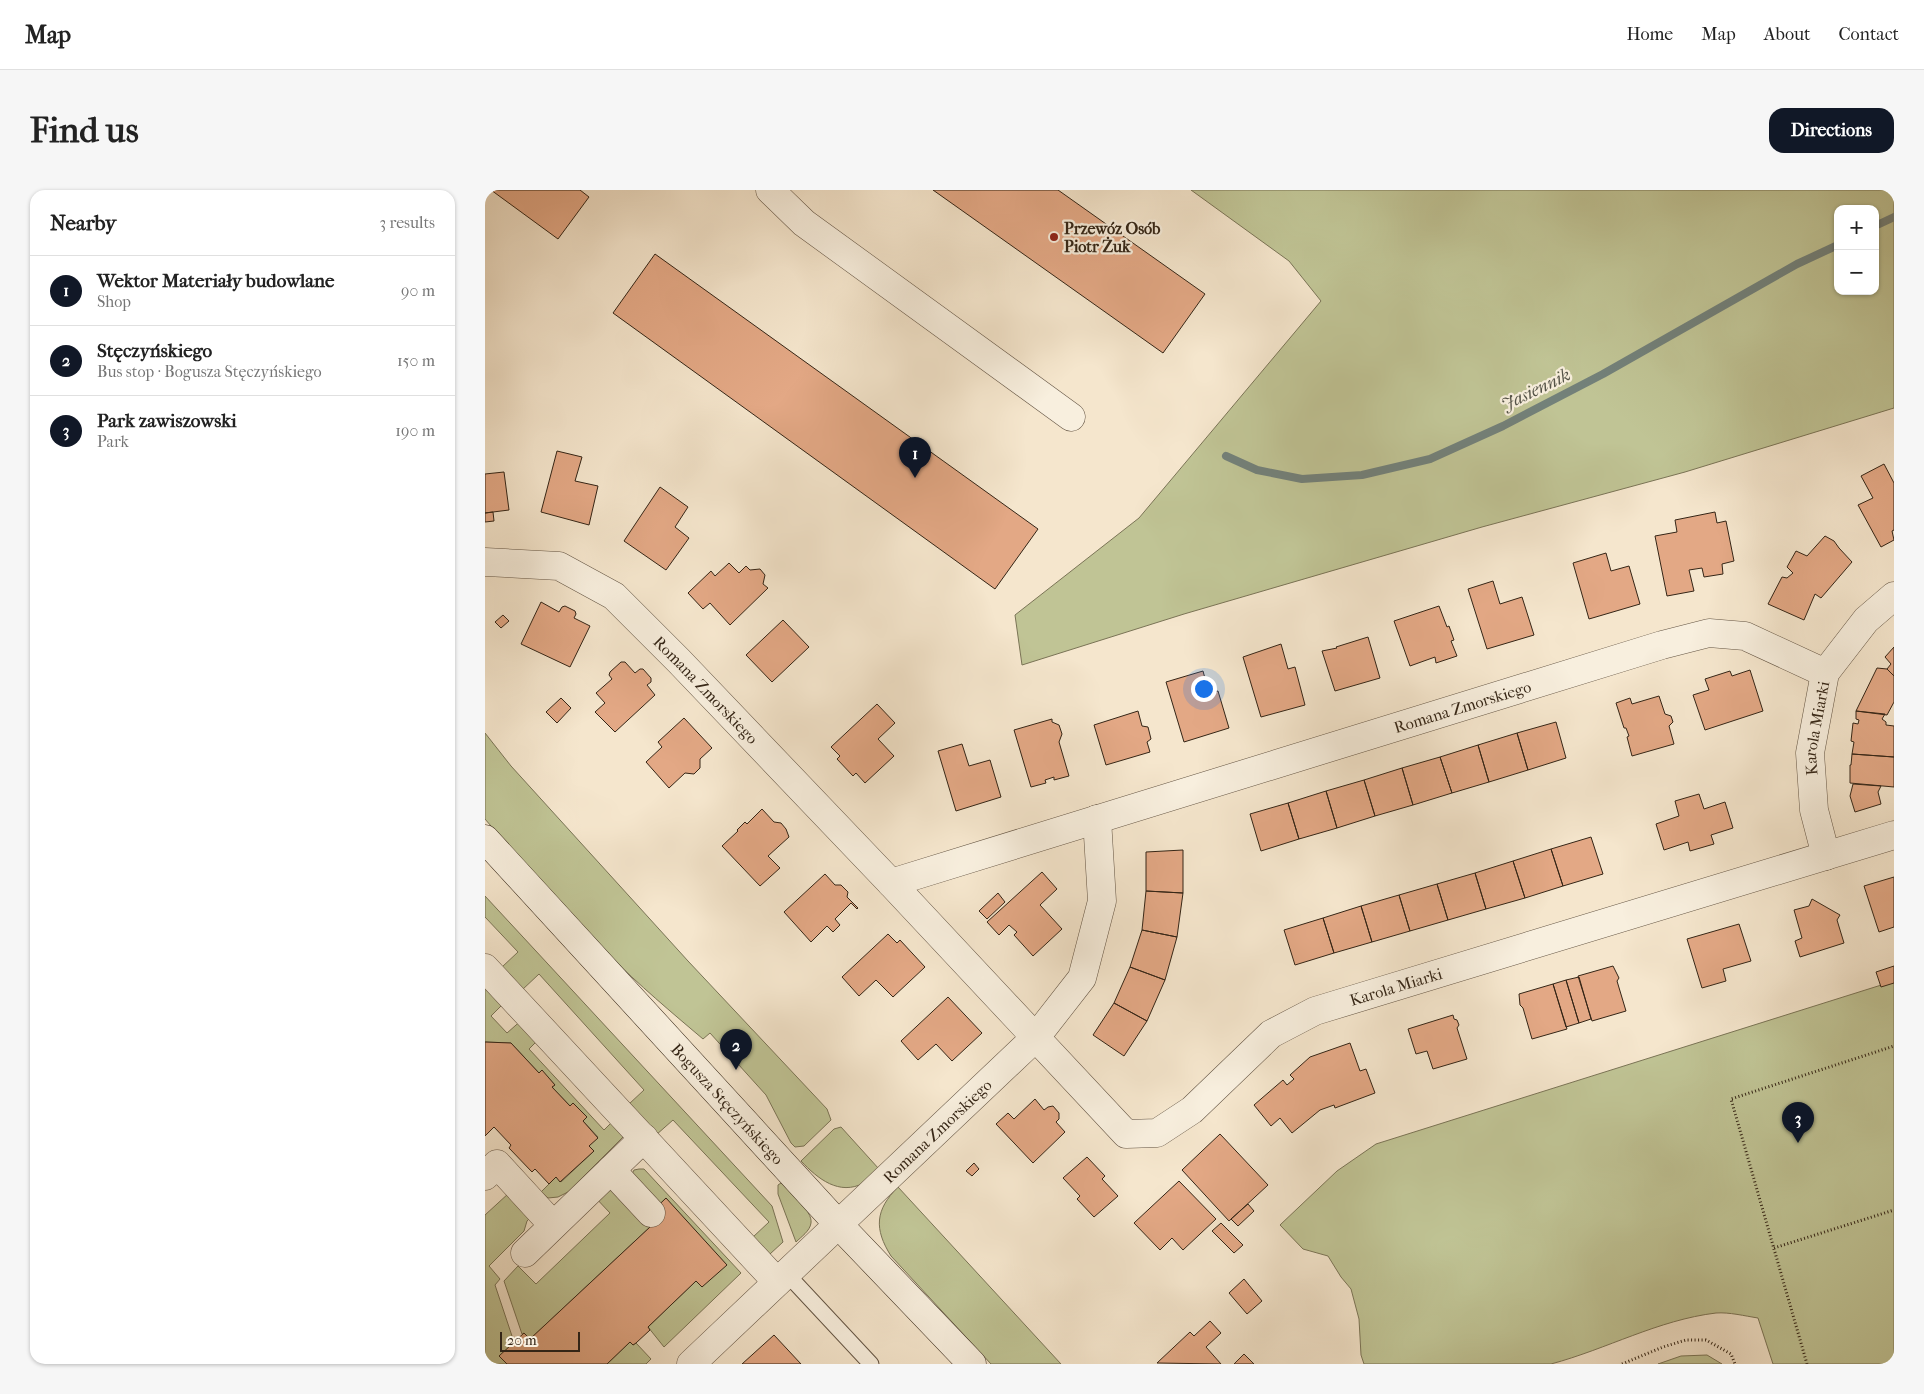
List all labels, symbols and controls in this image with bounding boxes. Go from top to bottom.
text: Map [25,21,71,49]
text: Home [1626,24,1673,45]
text: Map [1701,24,1736,45]
text: About [1764,24,1810,45]
text: Contact [1838,24,1899,45]
button: Directions [1769,108,1894,153]
text: Find us [30,110,139,151]
map controls [1834,205,1879,295]
button: + [1834,205,1879,250]
text: Nearby [50,211,116,235]
text: 3 results [379,213,435,232]
place label: Przewóz Osób Piotr Żuk [1064,219,1161,256]
marker: Przewóz Osób Piotr Żuk [1048,231,1060,243]
button: − [1834,250,1879,295]
text: Wektor Materiały budowlane [97,270,334,292]
text: 1 [63,281,69,300]
text: 90 m [401,281,435,300]
text: Shop [97,292,131,311]
text: Stęczyńskiego [97,340,212,362]
text: 2 [62,351,70,370]
text: 150 m [397,351,435,370]
text: Bus stop · Bogusza Stęczyńskiego [97,362,322,381]
water label: Jasiennik [1498,364,1574,416]
text: Park zawiszowski [97,410,237,432]
text: 3 [63,421,69,440]
text: 190 m [395,421,435,440]
text: Park [97,432,129,451]
pin: 1 [899,437,931,478]
street label: Romana Zmorskiego [650,632,762,748]
your location [1191,676,1217,702]
street label: Romana Zmorskiego [1392,677,1533,737]
street label: Karola Miarki [1800,679,1833,776]
street label: Karola Miarki [1347,963,1444,1009]
pin: 2 [720,1029,752,1070]
street label: Bogusza Stęczyńskiego [667,1039,788,1168]
street label: Romana Zmorskiego [879,1075,995,1187]
pin: 3 [1782,1102,1814,1143]
scale bar [500,1329,580,1352]
text: 20 m [507,1332,537,1349]

